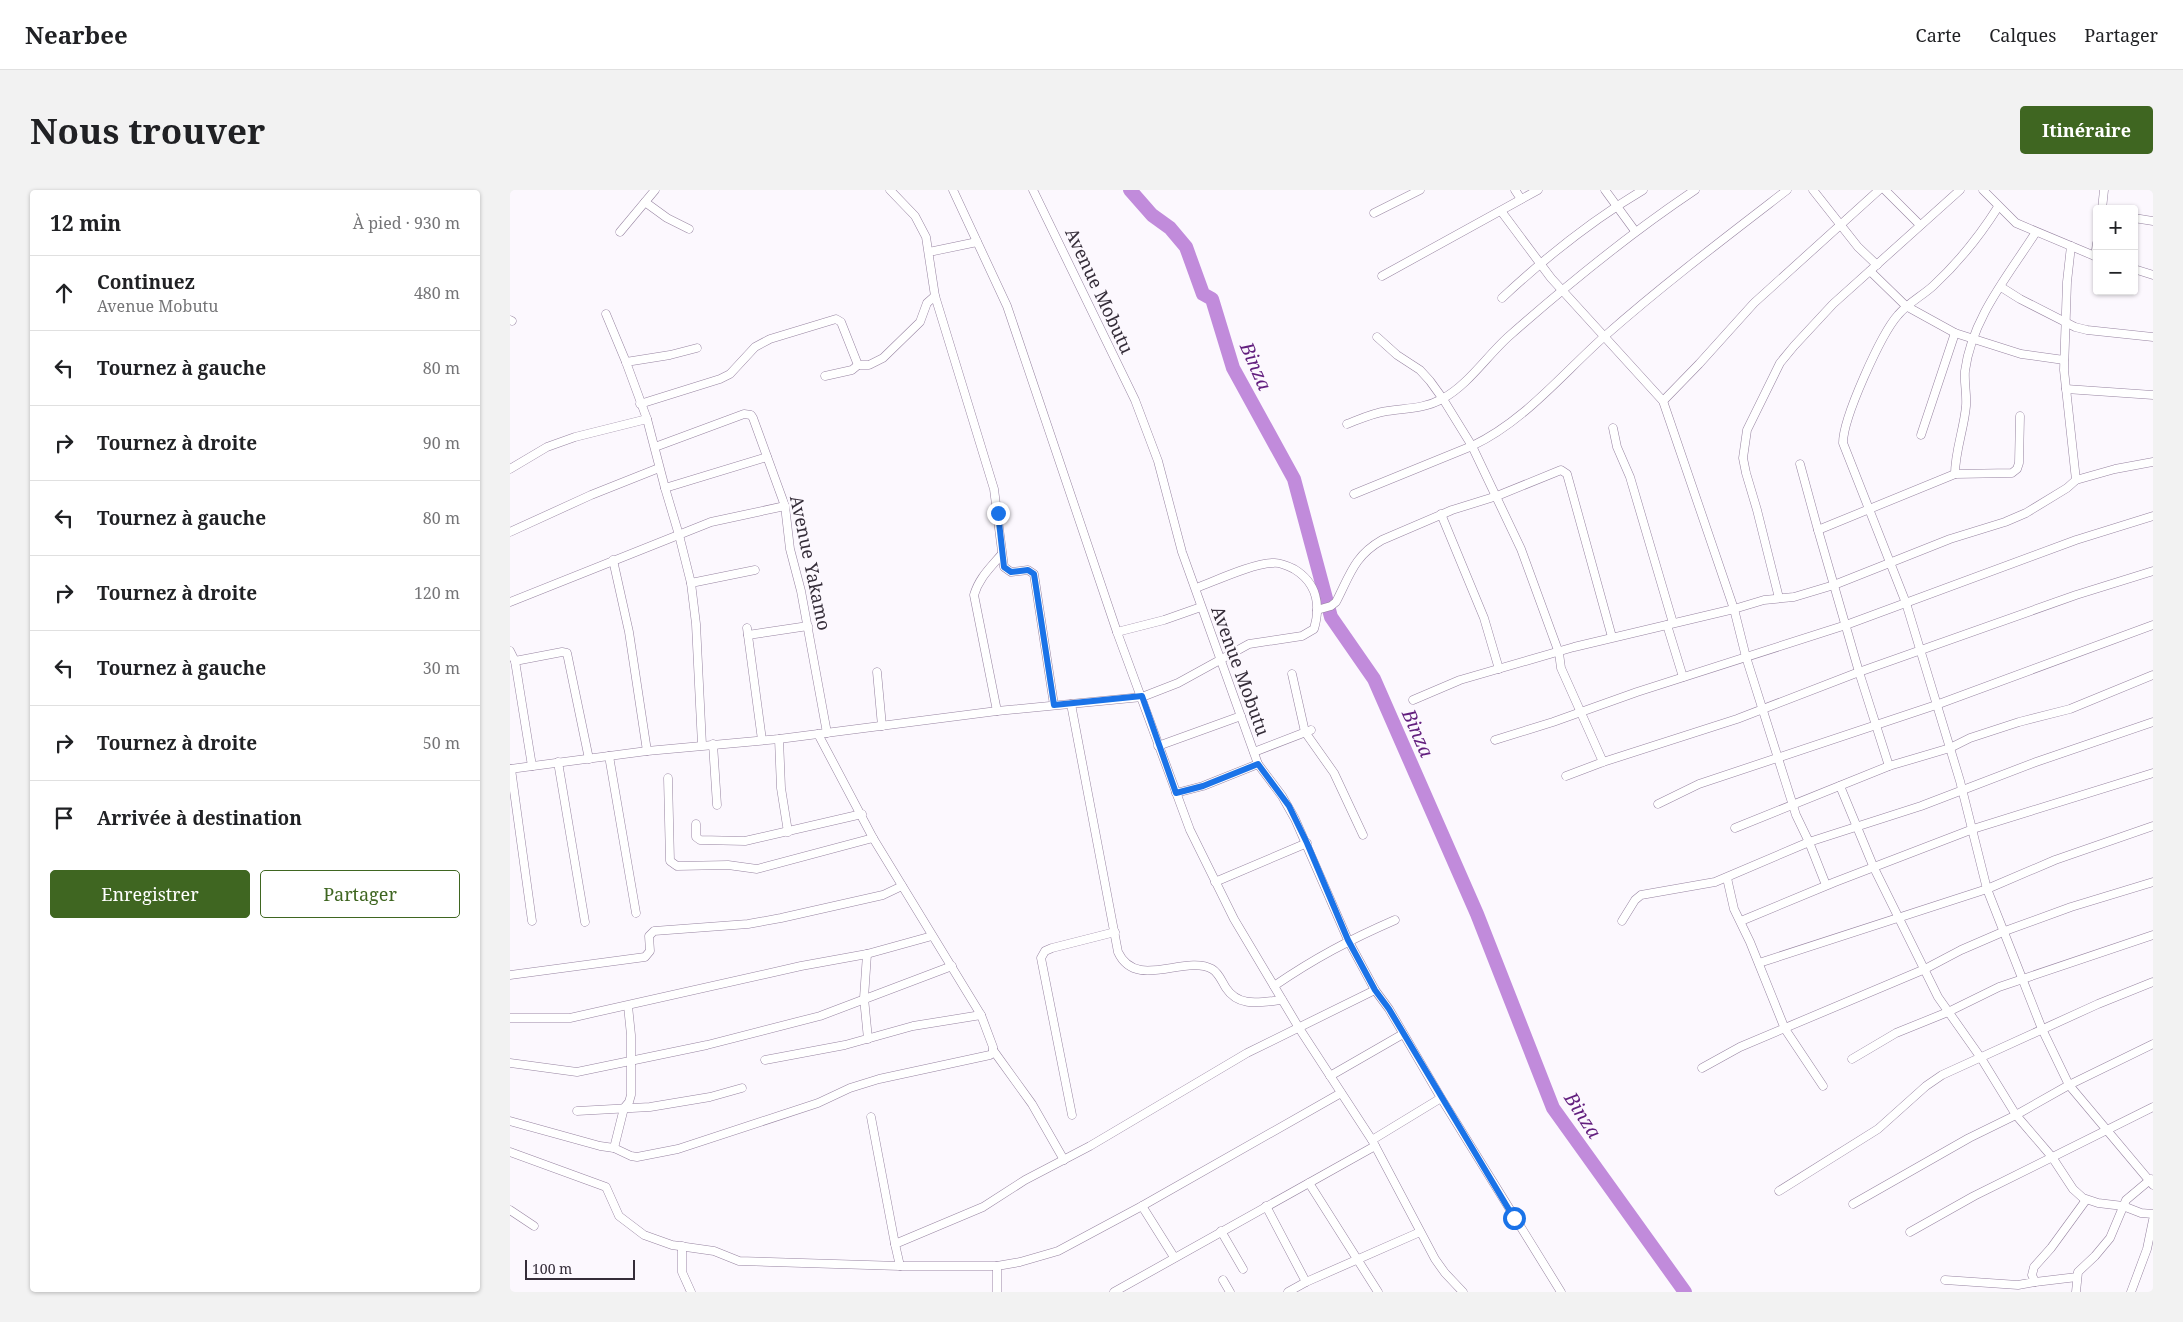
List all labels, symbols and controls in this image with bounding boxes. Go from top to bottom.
text: Nearbee [25,18,128,51]
text: Carte [1916,23,1961,47]
text: Calques [1989,23,2056,47]
text: Partager [2084,23,2158,47]
button: Itinéraire [2020,106,2153,154]
text: Nous trouver [30,107,265,154]
map controls [2093,205,2138,295]
button: + [2093,205,2138,250]
text: 12 min [50,209,121,237]
text: À pied · 930 m [353,212,460,234]
street label: Avenue Mobutu [1060,224,1140,358]
button: − [2093,250,2138,295]
text: Continuez [97,269,195,295]
icon: ahead [50,279,78,307]
text: 480 m [414,282,460,304]
text: Avenue Mobutu [97,295,218,317]
water label: Binza [1233,337,1278,394]
icon: left [50,354,78,382]
text: Tournez à gauche [97,355,266,381]
text: 80 m [423,357,460,379]
icon: right [50,429,78,457]
text: Tournez à droite [97,430,257,456]
text: 90 m [423,432,460,454]
street label: Avenue Yakamo [785,493,837,632]
route end [987,502,1010,525]
icon: left [50,504,78,532]
text: Tournez à gauche [97,505,266,531]
text: 80 m [423,507,460,529]
icon: right [50,579,78,607]
text: Tournez à droite [97,580,257,606]
text: 120 m [414,582,460,604]
street label: Avenue Mobutu [1206,602,1276,739]
icon: left [50,654,78,682]
text: Tournez à gauche [97,655,266,681]
text: 30 m [423,657,460,679]
water label: Binza [1395,704,1440,761]
icon: right [50,729,78,757]
text: Tournez à droite [97,730,257,756]
text: 50 m [423,732,460,754]
icon: arrive [50,804,78,832]
text: Arrivée à destination [97,805,302,831]
button: Enregistrer [50,870,250,918]
button: Partager [260,870,460,918]
water label: Binza [1558,1086,1608,1143]
route start [1503,1207,1526,1230]
scale bar [525,1257,635,1280]
text: 100 m [532,1259,572,1278]

